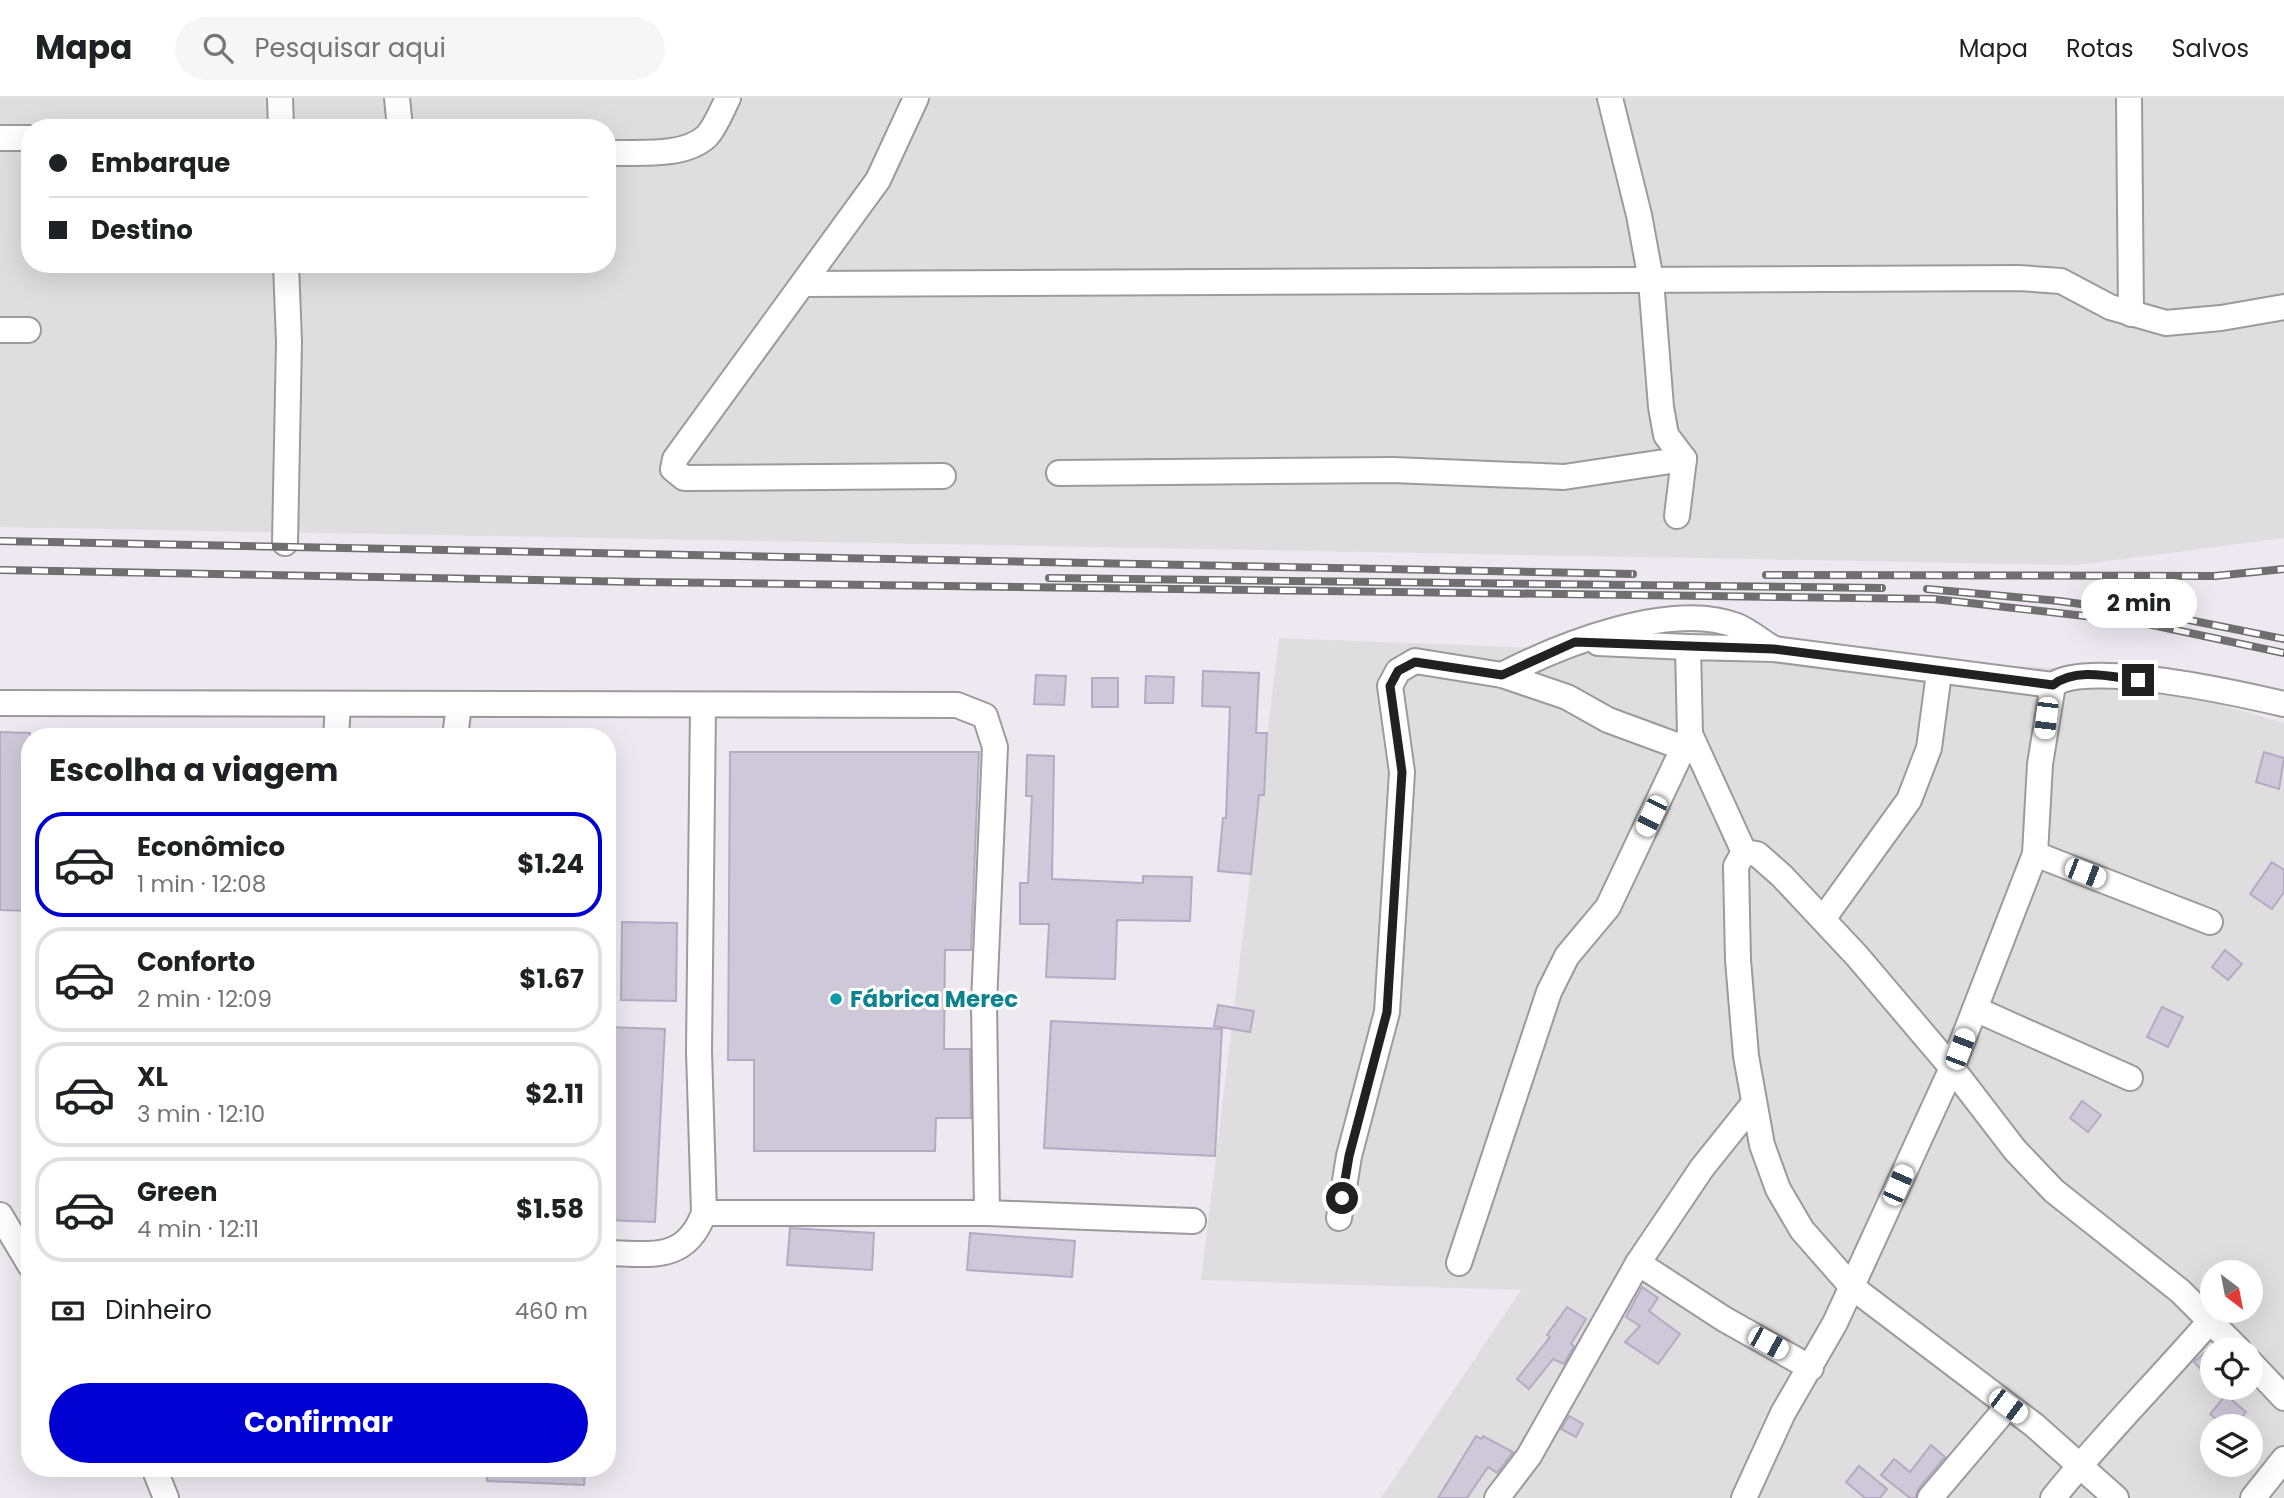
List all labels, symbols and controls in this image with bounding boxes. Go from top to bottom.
search box [175,17,665,80]
text: Mapa [35,24,133,71]
icon: search [199,29,237,67]
text: Pesquisar aqui [255,30,446,66]
text: Mapa [1959,32,2028,65]
text: Rotas [2066,32,2133,65]
text: Salvos [2171,32,2249,65]
text: Embarque [91,145,230,181]
text: Destino [91,212,193,248]
callout: 2 min [2080,578,2196,628]
text: 2 min [2107,587,2171,619]
route end [2122,664,2154,696]
car [2034,696,2059,740]
text: Escolha a viagem [49,747,338,792]
car [1633,793,1670,839]
text: Econômico [137,829,285,865]
icon: car [53,833,116,896]
text: $1.24 [517,846,584,882]
car [2062,856,2109,890]
text: 1 min · 12:08 [137,868,266,900]
text: Conforto [137,944,255,980]
icon: car [53,948,116,1011]
text: $1.67 [519,961,584,997]
text: 2 min · 12:09 [137,983,272,1015]
place label: Fábrica Merec [850,983,1018,1015]
marker: Fábrica Merec [828,991,844,1007]
car [1943,1026,1978,1072]
text: XL [137,1059,168,1095]
icon: car [53,1063,116,1126]
text: $2.11 [525,1076,584,1112]
text: 3 min · 12:10 [137,1098,265,1130]
car [1880,1162,1917,1208]
text: Green [137,1174,218,1210]
icon: car [53,1178,116,1241]
route start [1326,1182,1358,1214]
text: $1.58 [516,1191,584,1227]
text: 4 min · 12:11 [137,1213,259,1245]
north arrow [2200,1260,2263,1323]
map controls [2200,1260,2263,1477]
icon: cash [49,1292,87,1330]
text: Dinheiro [105,1292,212,1328]
text: 460 m [515,1295,588,1327]
car [1745,1324,1792,1362]
button: locate [2200,1337,2263,1400]
button: Confirmar [49,1383,588,1463]
car [1985,1385,2032,1427]
button: layers [2200,1414,2263,1477]

